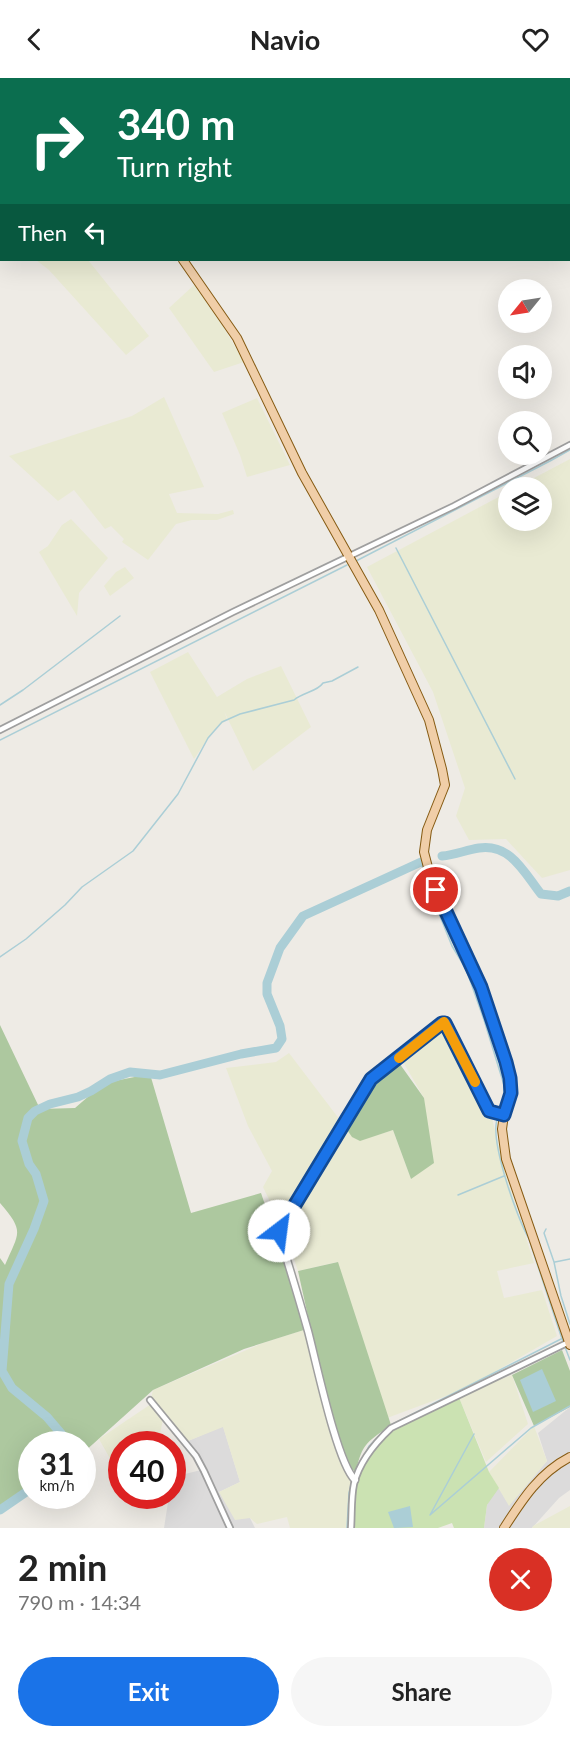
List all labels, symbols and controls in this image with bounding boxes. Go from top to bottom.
icon: back [18,23,51,56]
text: Navio [250,23,320,56]
icon: heart [519,23,552,56]
text: 340 m [117,99,235,149]
icon: right [18,102,96,180]
text: Turn right [117,150,232,183]
icon: left [79,216,112,249]
text: Then [18,219,67,246]
north arrow [498,279,552,333]
map controls [498,279,552,531]
button: sound [498,345,552,399]
button: search [498,411,552,465]
button: layers [498,477,552,531]
pin [410,864,461,915]
icon: arrive [419,873,452,906]
position arrow [247,1199,311,1263]
speed limit sign: 40 [108,1431,186,1509]
text: 31 [40,1445,74,1481]
text: km/h [39,1476,75,1494]
text: 2 min [18,1545,107,1589]
button: close [489,1548,552,1611]
text: 790 m · 14:34 [18,1590,141,1614]
button: Exit [18,1657,279,1726]
button: Share [291,1657,552,1726]

